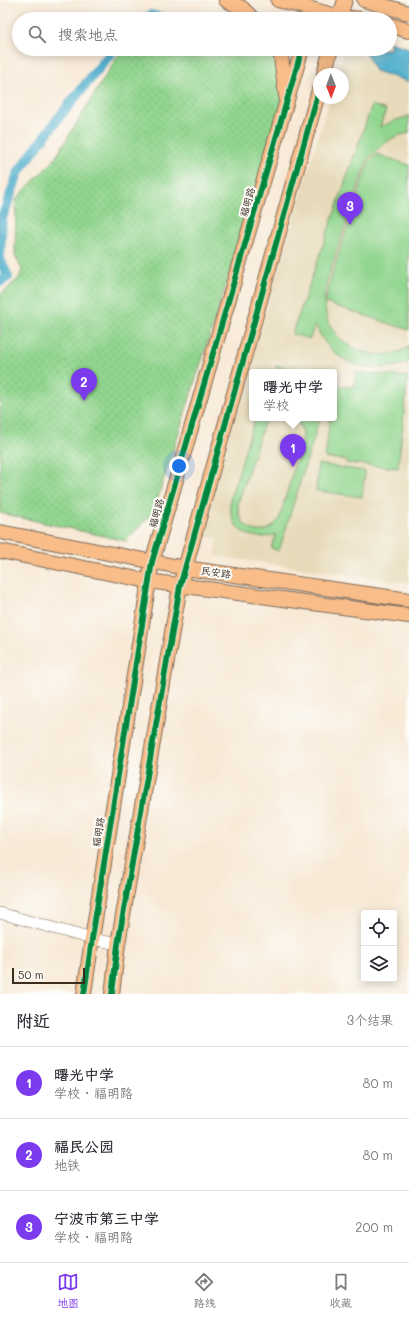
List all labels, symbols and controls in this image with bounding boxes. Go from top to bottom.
search box [12,12,397,56]
icon: search [26,23,48,45]
text: 搜索地点 [58,24,118,44]
north arrow [313,68,349,104]
street label: 福明路 [236,186,258,218]
pin: 3 [337,192,363,225]
pin: 2 [71,368,97,401]
popup [249,369,337,421]
text: 曙光中学 [263,376,323,396]
text: 学校 [263,396,289,413]
pin: 1 [280,434,306,467]
your location [169,456,189,476]
street label: 福明路 [145,497,167,529]
street label: 民安路 [200,563,232,581]
street label: 福明路 [89,816,107,848]
map controls [361,910,397,982]
button: locate [361,910,397,946]
button: layers [361,946,397,982]
scale bar [12,966,85,985]
text: 50 m [18,967,44,982]
text: 附近 [16,1009,50,1031]
text: 3个结果 [346,1011,393,1028]
text: 曙光中学 [54,1064,114,1084]
text: 1 [26,1074,32,1091]
text: 80 m [363,1074,393,1091]
text: 学校 · 福明路 [54,1084,133,1101]
text: 福民公园 [54,1136,114,1156]
text: 2 [25,1146,33,1163]
text: 80 m [363,1146,393,1163]
text: 地铁 [54,1156,80,1173]
text: 宁波市第三中学 [54,1208,159,1228]
text: 3 [25,1218,33,1235]
text: 200 m [355,1218,393,1235]
text: 学校 · 福明路 [54,1228,133,1245]
tab: 地图 [57,1271,79,1310]
tab: 路线 [193,1271,215,1310]
tab: 收藏 [330,1271,352,1310]

